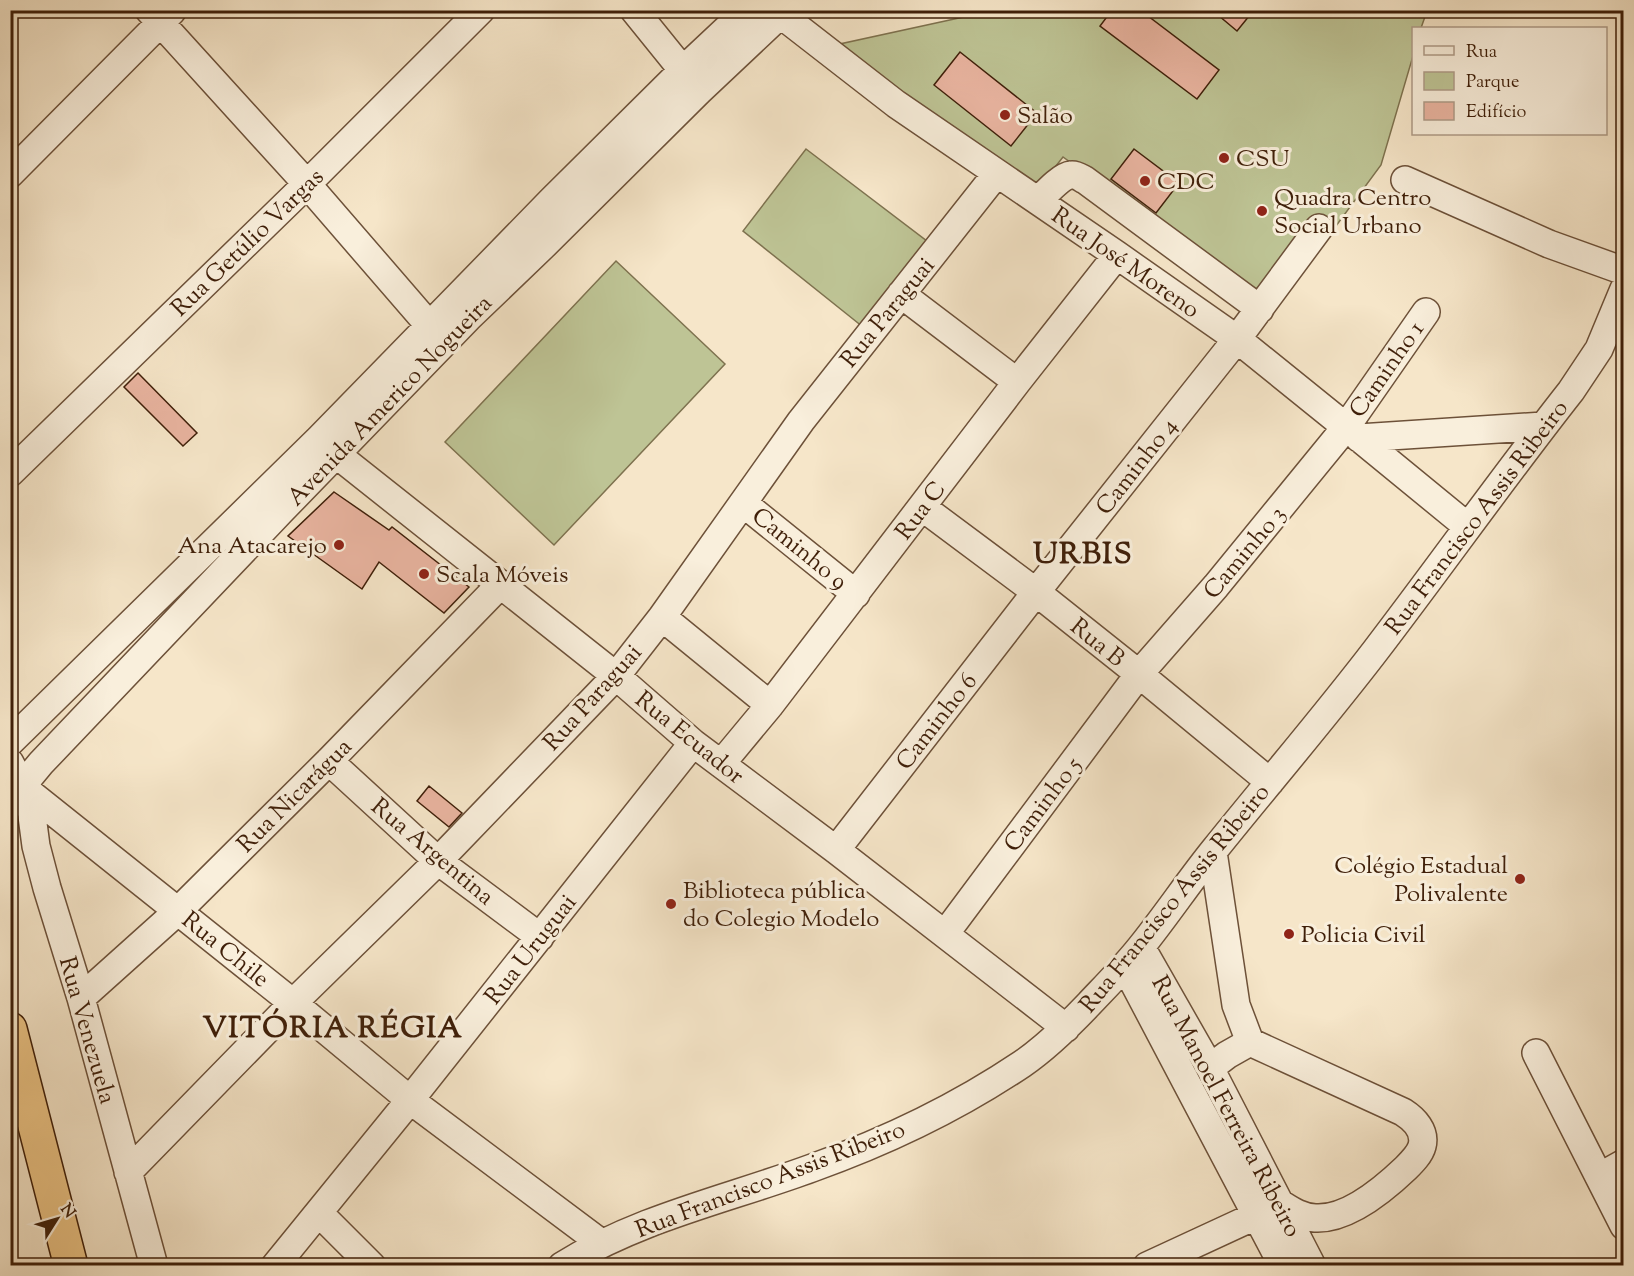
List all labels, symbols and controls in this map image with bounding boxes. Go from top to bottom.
legend [1412,27,1607,135]
text: Rua [1466,40,1497,66]
text: Parque [1466,70,1519,96]
place label: Salão [1017,100,1073,134]
text: Edifício [1466,100,1527,126]
marker: Salão [998,108,1012,122]
place label: CSU [1236,143,1290,177]
marker: CSU [1217,151,1231,165]
street label: Rua Getúlio Vargas [164,161,332,325]
place label: CDC [1157,166,1215,200]
marker: CDC [1138,174,1152,188]
place label: Quadra Centro Social Urbano [1274,182,1431,244]
street label: Rua José Moreno [1044,200,1206,328]
marker: Quadra Centro Social Urbano [1255,204,1269,218]
street label: Rua Paraguai [833,251,944,376]
street label: Avenida Americo Nogueira [280,288,501,515]
street label: Caminho 1 [1342,315,1433,425]
street label: Rua Francisco Assis Ribeiro [1378,394,1577,643]
street label: Caminho 4 [1089,411,1186,523]
street label: Rua C [888,475,955,548]
street label: Caminho 3 [1196,499,1295,607]
street label: Caminho 9 [743,500,854,599]
place label: Ana Atacarejo [178,530,327,564]
district label: URBIS [1033,534,1133,577]
marker: Ana Atacarejo [332,538,346,552]
place label: Scala Móveis [436,559,569,593]
marker: Scala Móveis [417,567,431,581]
street label: Rua B [1062,611,1131,676]
street label: Rua Paraguai [536,637,651,759]
street label: Caminho 6 [889,666,986,778]
street label: Rua Ecuador [627,684,751,793]
street label: Rua Nicarágua [230,731,361,862]
street label: Caminho 5 [997,751,1091,860]
street label: Rua Francisco Assis Ribeiro [1072,777,1279,1021]
street label: Rua Argentina [363,791,501,914]
place label: Colégio Estadual Polivalente [1334,850,1508,912]
marker: Colégio Estadual Polivalente [1513,872,1527,886]
place label: Biblioteca pública do Colegio Modelo [683,875,879,937]
street label: Rua Uruguai [477,887,586,1013]
marker: Biblioteca pública do Colegio Modelo [664,897,678,911]
street label: Rua Chile [173,904,276,997]
place label: Policia Civil [1301,919,1426,953]
marker: Policia Civil [1282,927,1296,941]
street label: Rua Venezuela [49,953,123,1108]
street label: Rua Manoel Ferreira Ribeiro [1142,970,1309,1244]
district label: VITÓRIA RÉGIA [203,1007,463,1051]
street label: Rua Francisco Assis Ribeiro [631,1114,910,1248]
north arrow [27,1189,87,1249]
text: N [54,1199,80,1224]

